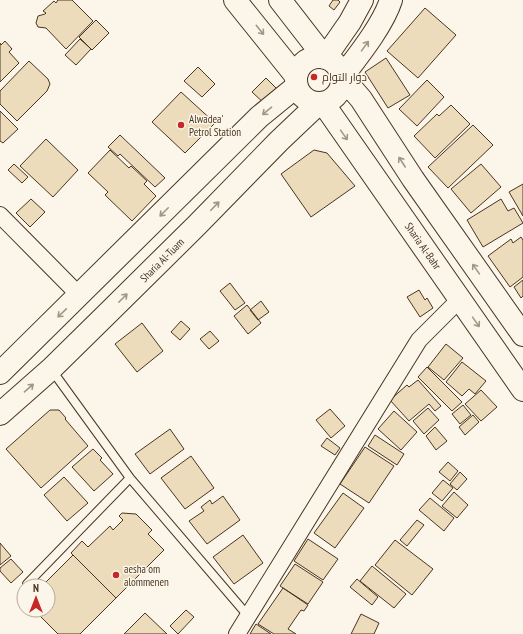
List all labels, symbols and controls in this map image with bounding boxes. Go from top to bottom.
one-way arrow [255,25,264,36]
one-way arrow [361,41,369,52]
place label: دوار التوام [322,70,367,85]
marker: دوار التوام [309,72,319,82]
one-way arrow [261,107,272,116]
place label: Alwadea' Petrol Station [189,112,241,139]
marker: Alwadea' Petrol Station [176,120,186,130]
one-way arrow [340,129,348,140]
one-way arrow [398,157,406,168]
one-way arrow [210,201,220,211]
one-way arrow [159,207,168,217]
street label: Sharia Al-Bahr [402,220,444,272]
street label: Sharia Al-Tuam [137,235,187,285]
one-way arrow [472,264,480,275]
one-way arrow [118,294,128,303]
one-way arrow [56,309,67,318]
one-way arrow [472,316,480,327]
one-way arrow [24,383,34,393]
place label: aesha om alommenen [124,562,169,589]
marker: aesha om alommenen [111,570,121,580]
north arrow [16,578,56,618]
text: N [33,581,39,595]

